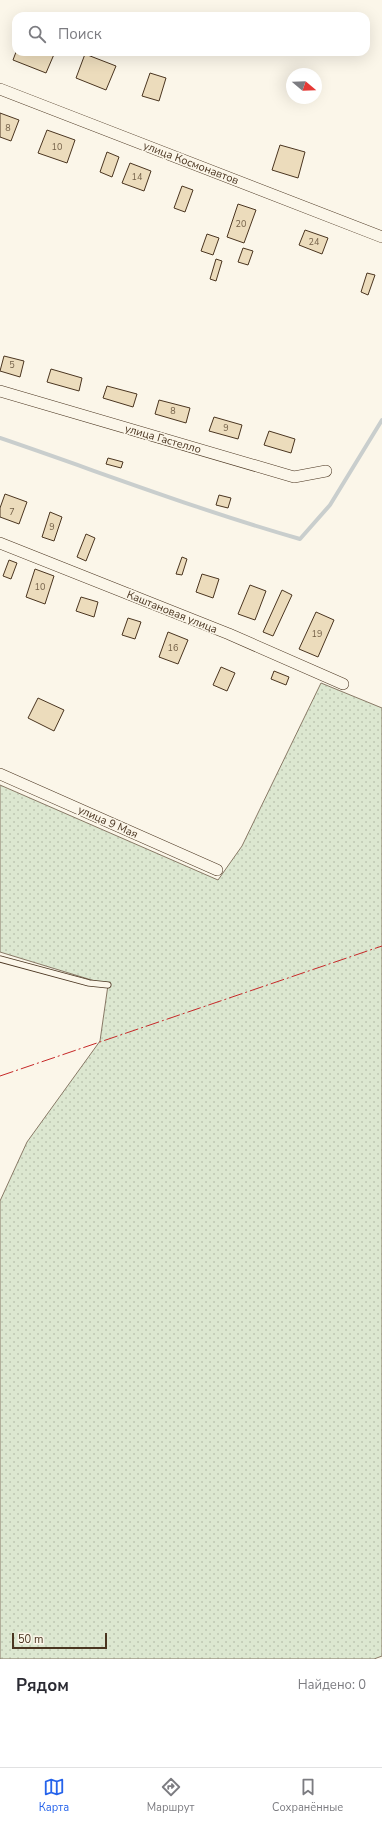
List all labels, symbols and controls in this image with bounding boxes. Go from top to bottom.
search box [12,12,370,56]
icon: search [26,23,48,45]
text: Поиск [58,24,102,44]
north arrow [286,68,322,104]
house number: 8 [5,122,11,134]
street label: улица Космонавтов [141,138,241,188]
house number: 10 [52,141,62,153]
house number: 14 [132,171,143,183]
house number: 20 [236,218,246,230]
house number: 24 [309,236,320,248]
house number: 5 [9,359,15,371]
house number: 8 [170,405,176,417]
street label: улица Гастелло [123,421,203,457]
house number: 9 [223,422,229,434]
house number: 7 [9,506,15,518]
house number: 9 [49,521,55,533]
house number: 10 [35,581,45,593]
street label: Каштановая улица [124,587,220,637]
house number: 19 [312,628,322,640]
house number: 16 [168,642,178,654]
street label: улица 9 Мая [76,802,140,842]
scale bar [12,1631,107,1650]
text: 50 m [18,1632,43,1647]
text: Рядом [16,1674,69,1697]
text: Найдено: 0 [298,1676,366,1694]
tab: Карта [39,1776,69,1815]
tab: Маршрут [147,1776,195,1815]
tab: Сохранённые [272,1776,343,1815]

